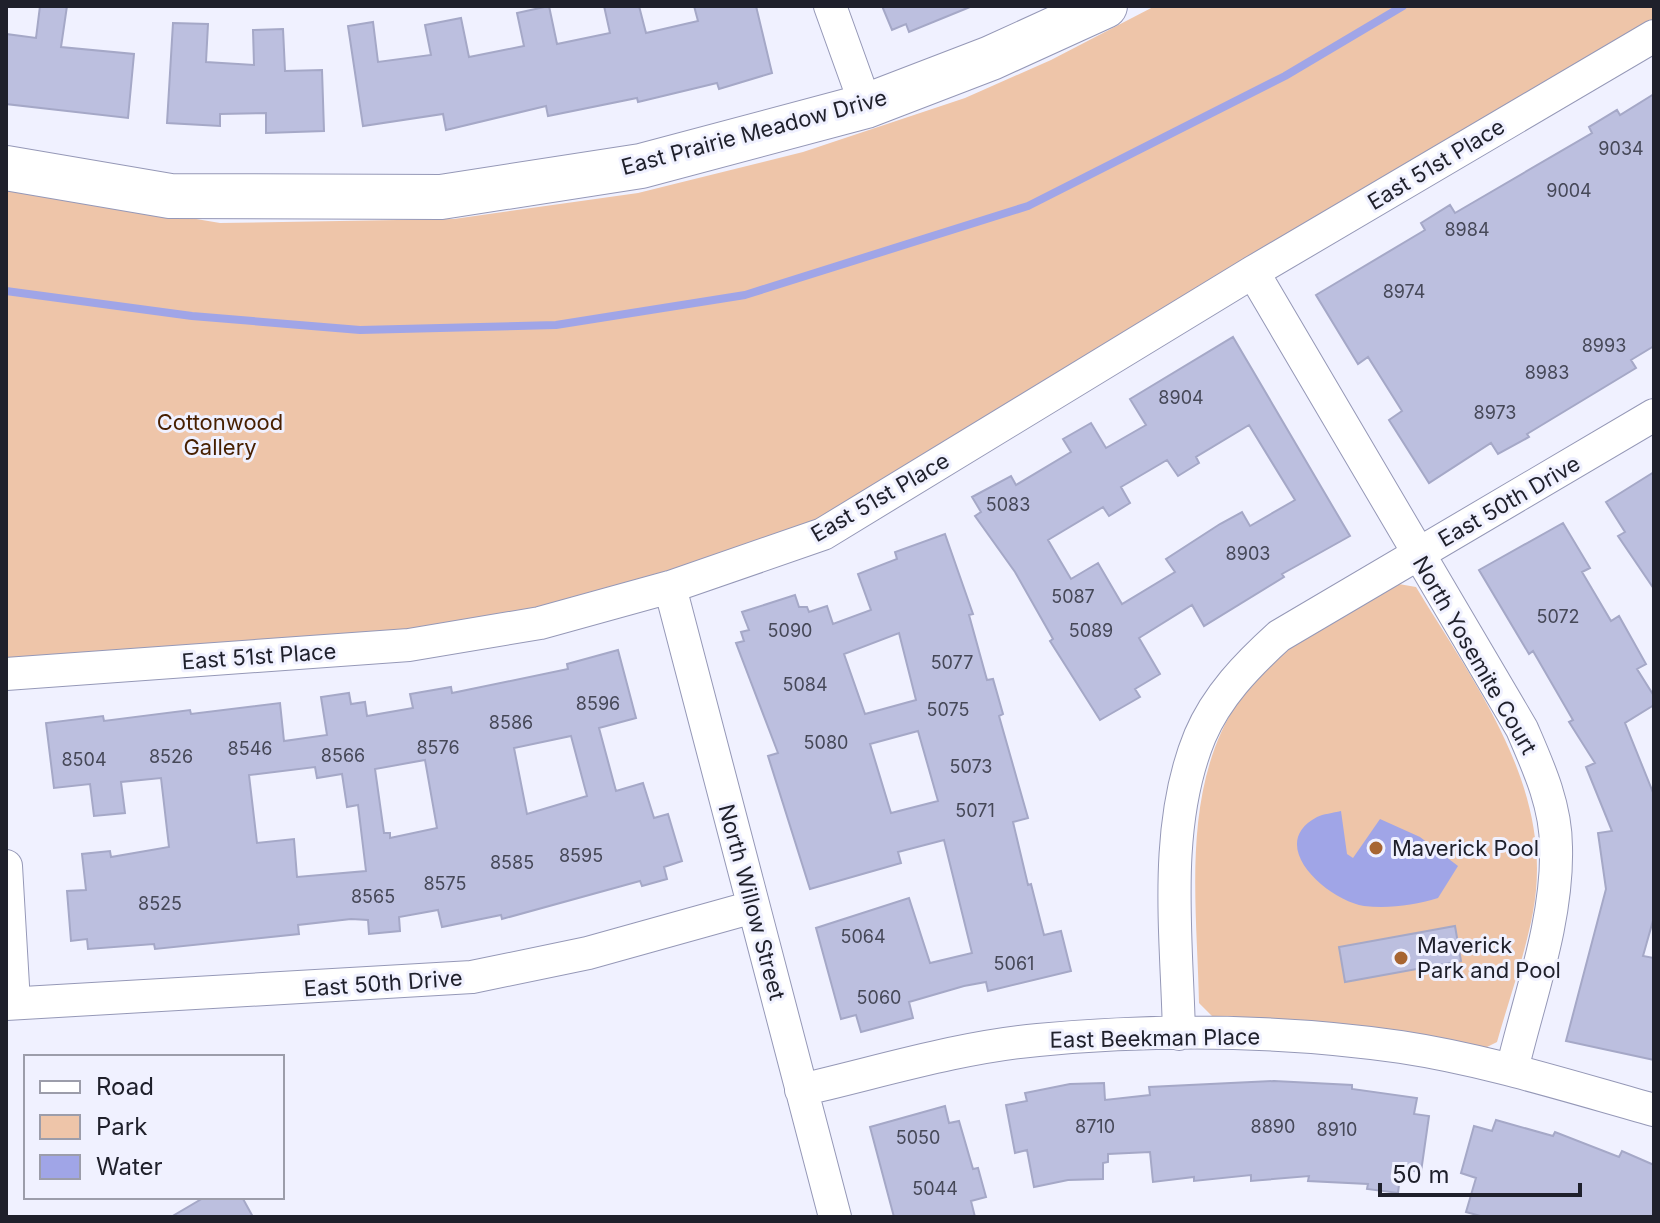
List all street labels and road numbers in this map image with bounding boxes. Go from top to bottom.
street label: East Prairie Meadow Drive [618,84,890,180]
street label: East 51st Place [1363,113,1509,215]
street label: East 51st Place [806,447,954,547]
street label: East 50th Drive [1434,450,1584,552]
street label: North Yosemite Court [1408,551,1542,759]
street label: East 51st Place [181,638,337,674]
street label: North Willow Street [713,801,791,1003]
street label: East 50th Drive [303,964,463,1002]
street label: East Beekman Place [1049,1023,1261,1053]

